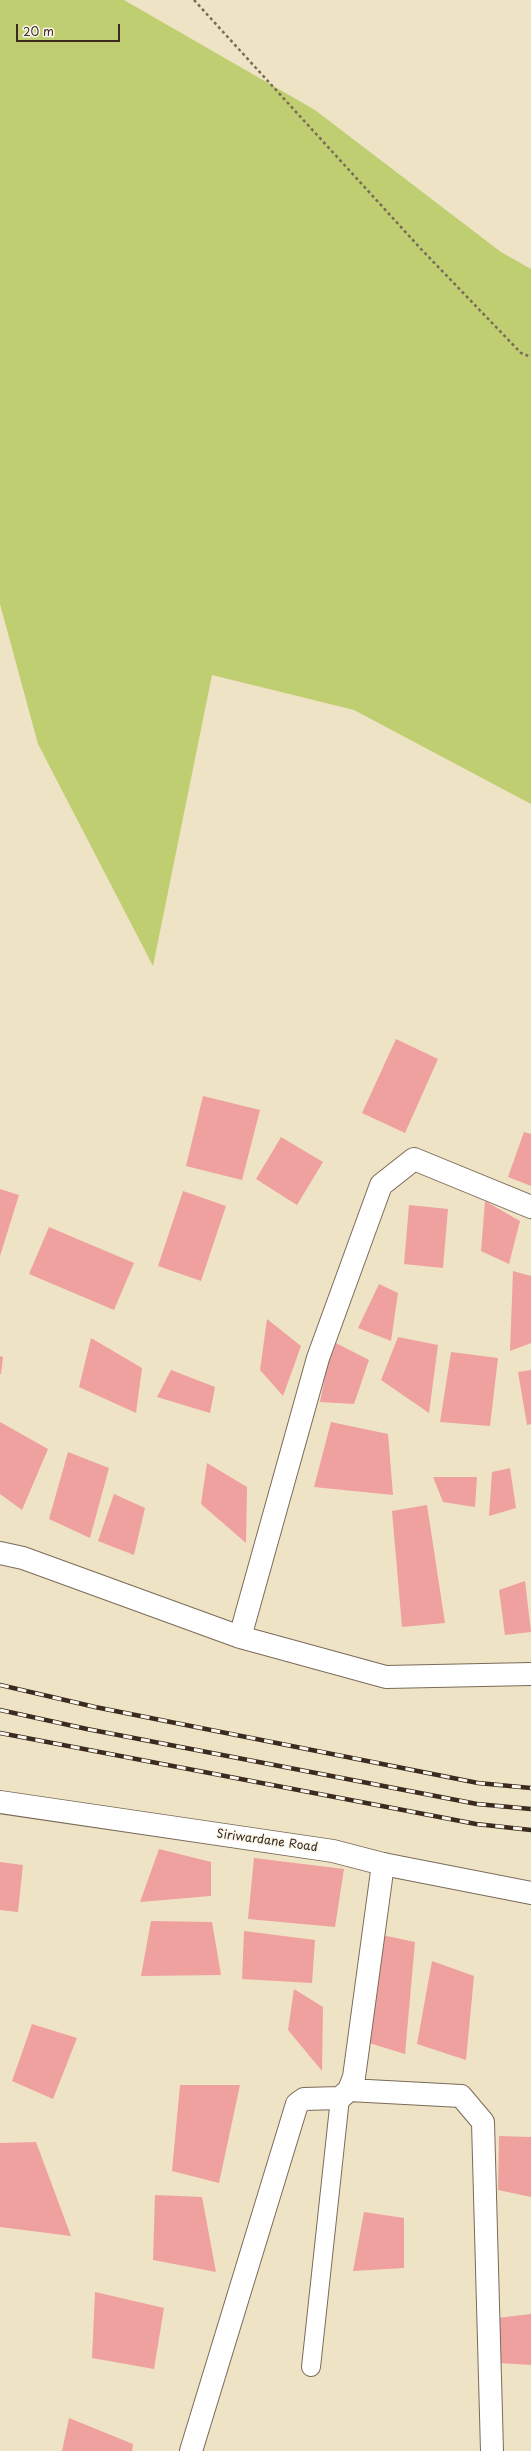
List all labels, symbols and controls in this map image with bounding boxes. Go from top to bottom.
scale bar [18,16,122,42]
text: 20 m [23,22,54,40]
street label: Siriwardane Road [215,1827,319,1855]

